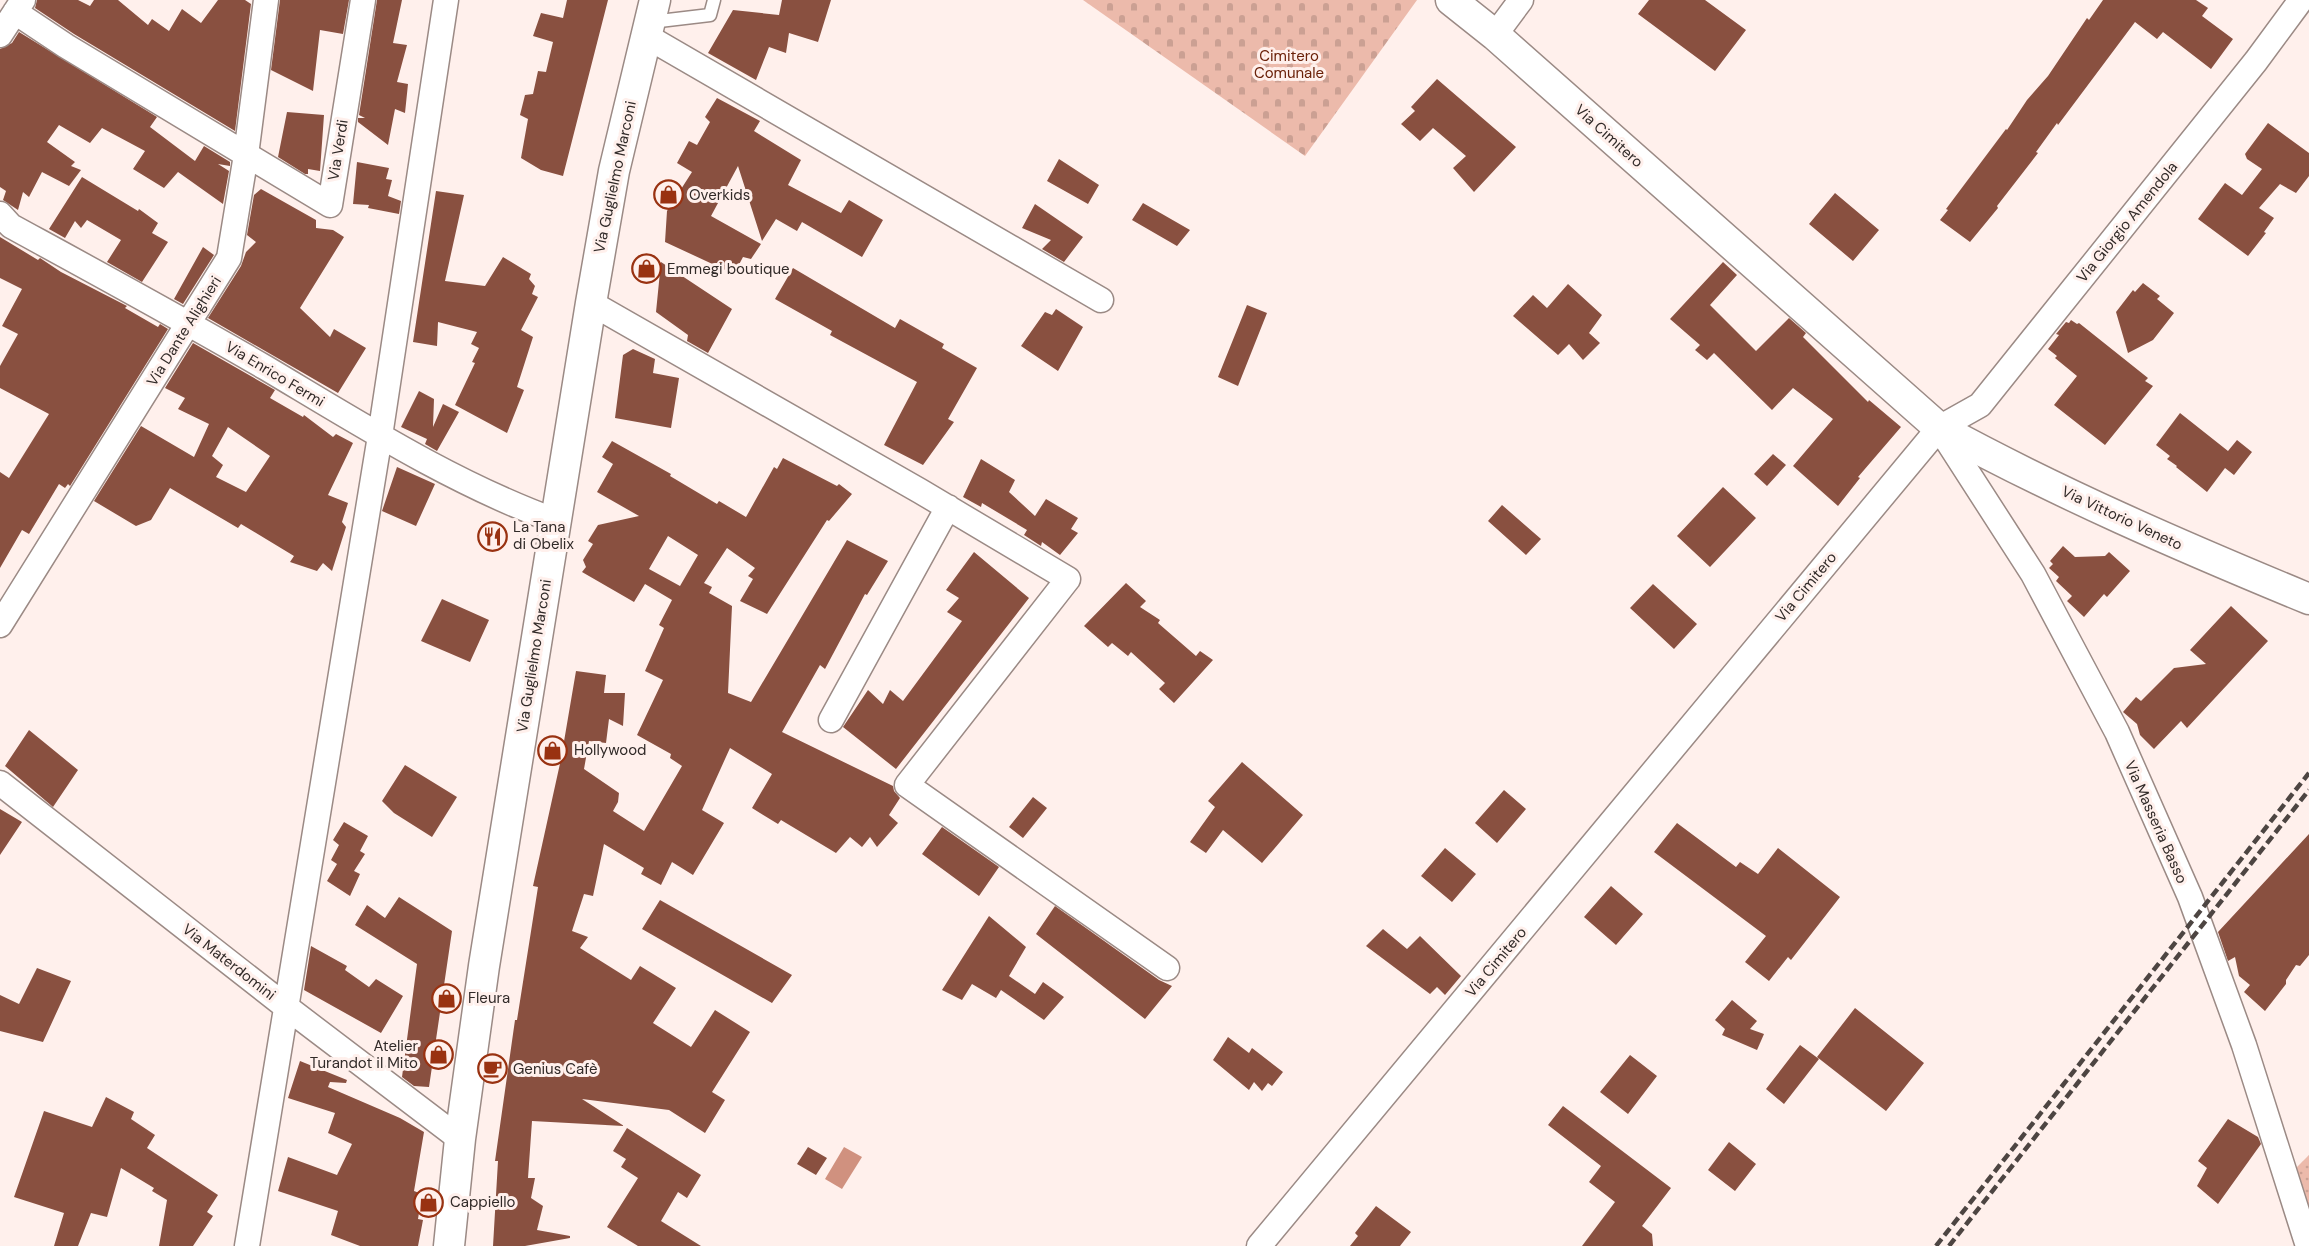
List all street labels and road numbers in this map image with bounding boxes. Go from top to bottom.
street label: Via Guglielmo Marconi [589,99,641,255]
street label: Via Cimitero [1571,100,1648,172]
street label: Via Verdi [323,118,353,182]
street label: Via Giorgio Amendola [2072,157,2182,287]
street label: Via Dante Alighieri [142,272,226,390]
street label: Via Enrico Fermi [222,337,328,411]
street label: Via Vittorio Veneto [2058,481,2186,555]
street label: Via Cimitero [1771,548,1841,626]
street label: Via Guglielmo Marconi [512,578,556,734]
street label: Via Masseria Basso [2120,757,2192,887]
street label: Via Materdomini [178,919,280,1005]
street label: Via Cimitero [1461,923,1531,1001]

